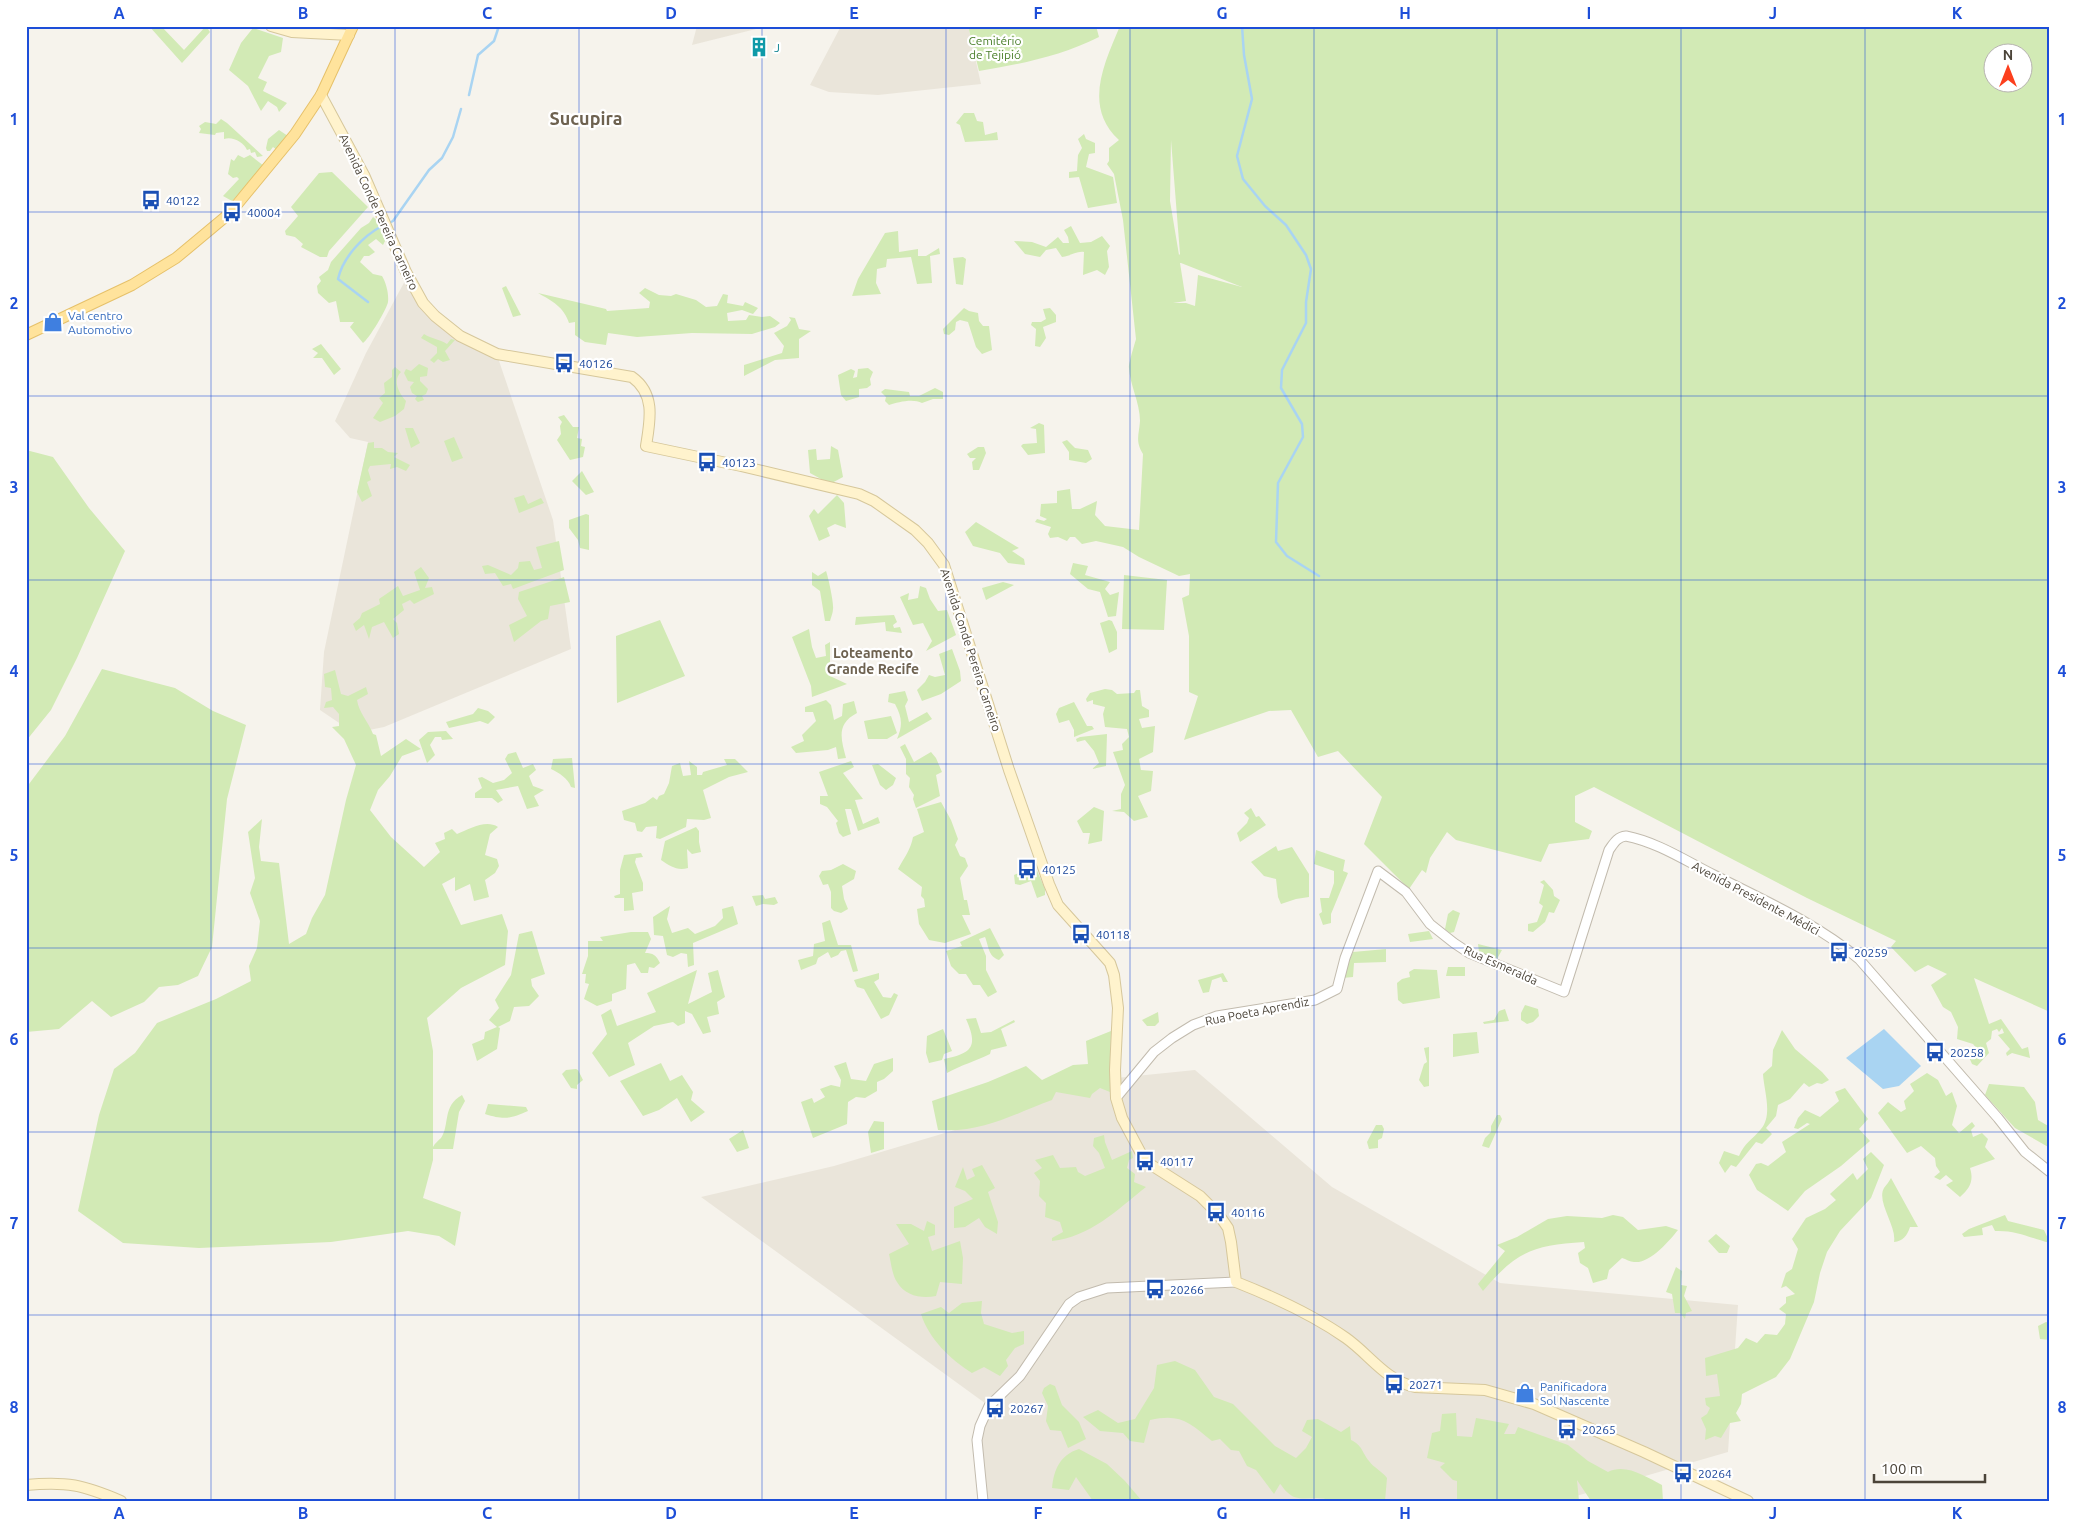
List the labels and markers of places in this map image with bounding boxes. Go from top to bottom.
building icon: J [748,36,770,58]
place label: J [774,41,780,54]
bus stop icon: 40122 [140,189,162,211]
place label: 40122 [166,194,200,207]
bus stop icon: 40004 [221,201,243,223]
place label: 40004 [247,206,281,219]
place label: Val centro Automotivo [68,309,132,336]
shop icon: Val centro Automotivo [42,311,64,333]
bus stop icon: 40126 [553,352,575,374]
place label: 40126 [579,357,613,370]
bus stop icon: 40123 [696,451,718,473]
place label: 40123 [722,456,756,469]
bus stop icon: 40125 [1016,858,1038,880]
place label: 40125 [1042,863,1076,876]
bus stop icon: 40118 [1070,923,1092,945]
place label: 40118 [1096,928,1130,941]
bus stop icon: 20259 [1828,941,1850,963]
place label: 20259 [1854,946,1888,959]
bus stop icon: 20258 [1924,1041,1946,1063]
place label: 20258 [1950,1046,1984,1059]
bus stop icon: 40117 [1134,1150,1156,1172]
place label: 40117 [1160,1155,1194,1168]
bus stop icon: 40116 [1205,1201,1227,1223]
place label: 40116 [1231,1206,1265,1219]
bus stop icon: 20266 [1144,1278,1166,1300]
place label: 20266 [1170,1283,1204,1296]
bus stop icon: 20271 [1383,1373,1405,1395]
place label: 20271 [1409,1378,1443,1391]
place label: Panificadora Sol Nascente [1540,1380,1609,1407]
shop icon: Panificadora Sol Nascente [1514,1382,1536,1404]
bus stop icon: 20267 [984,1397,1006,1419]
place label: 20267 [1010,1402,1044,1415]
bus stop icon: 20265 [1556,1418,1578,1440]
place label: 20265 [1582,1423,1616,1436]
bus stop icon: 20264 [1672,1462,1694,1484]
place label: 20264 [1698,1467,1732,1480]

